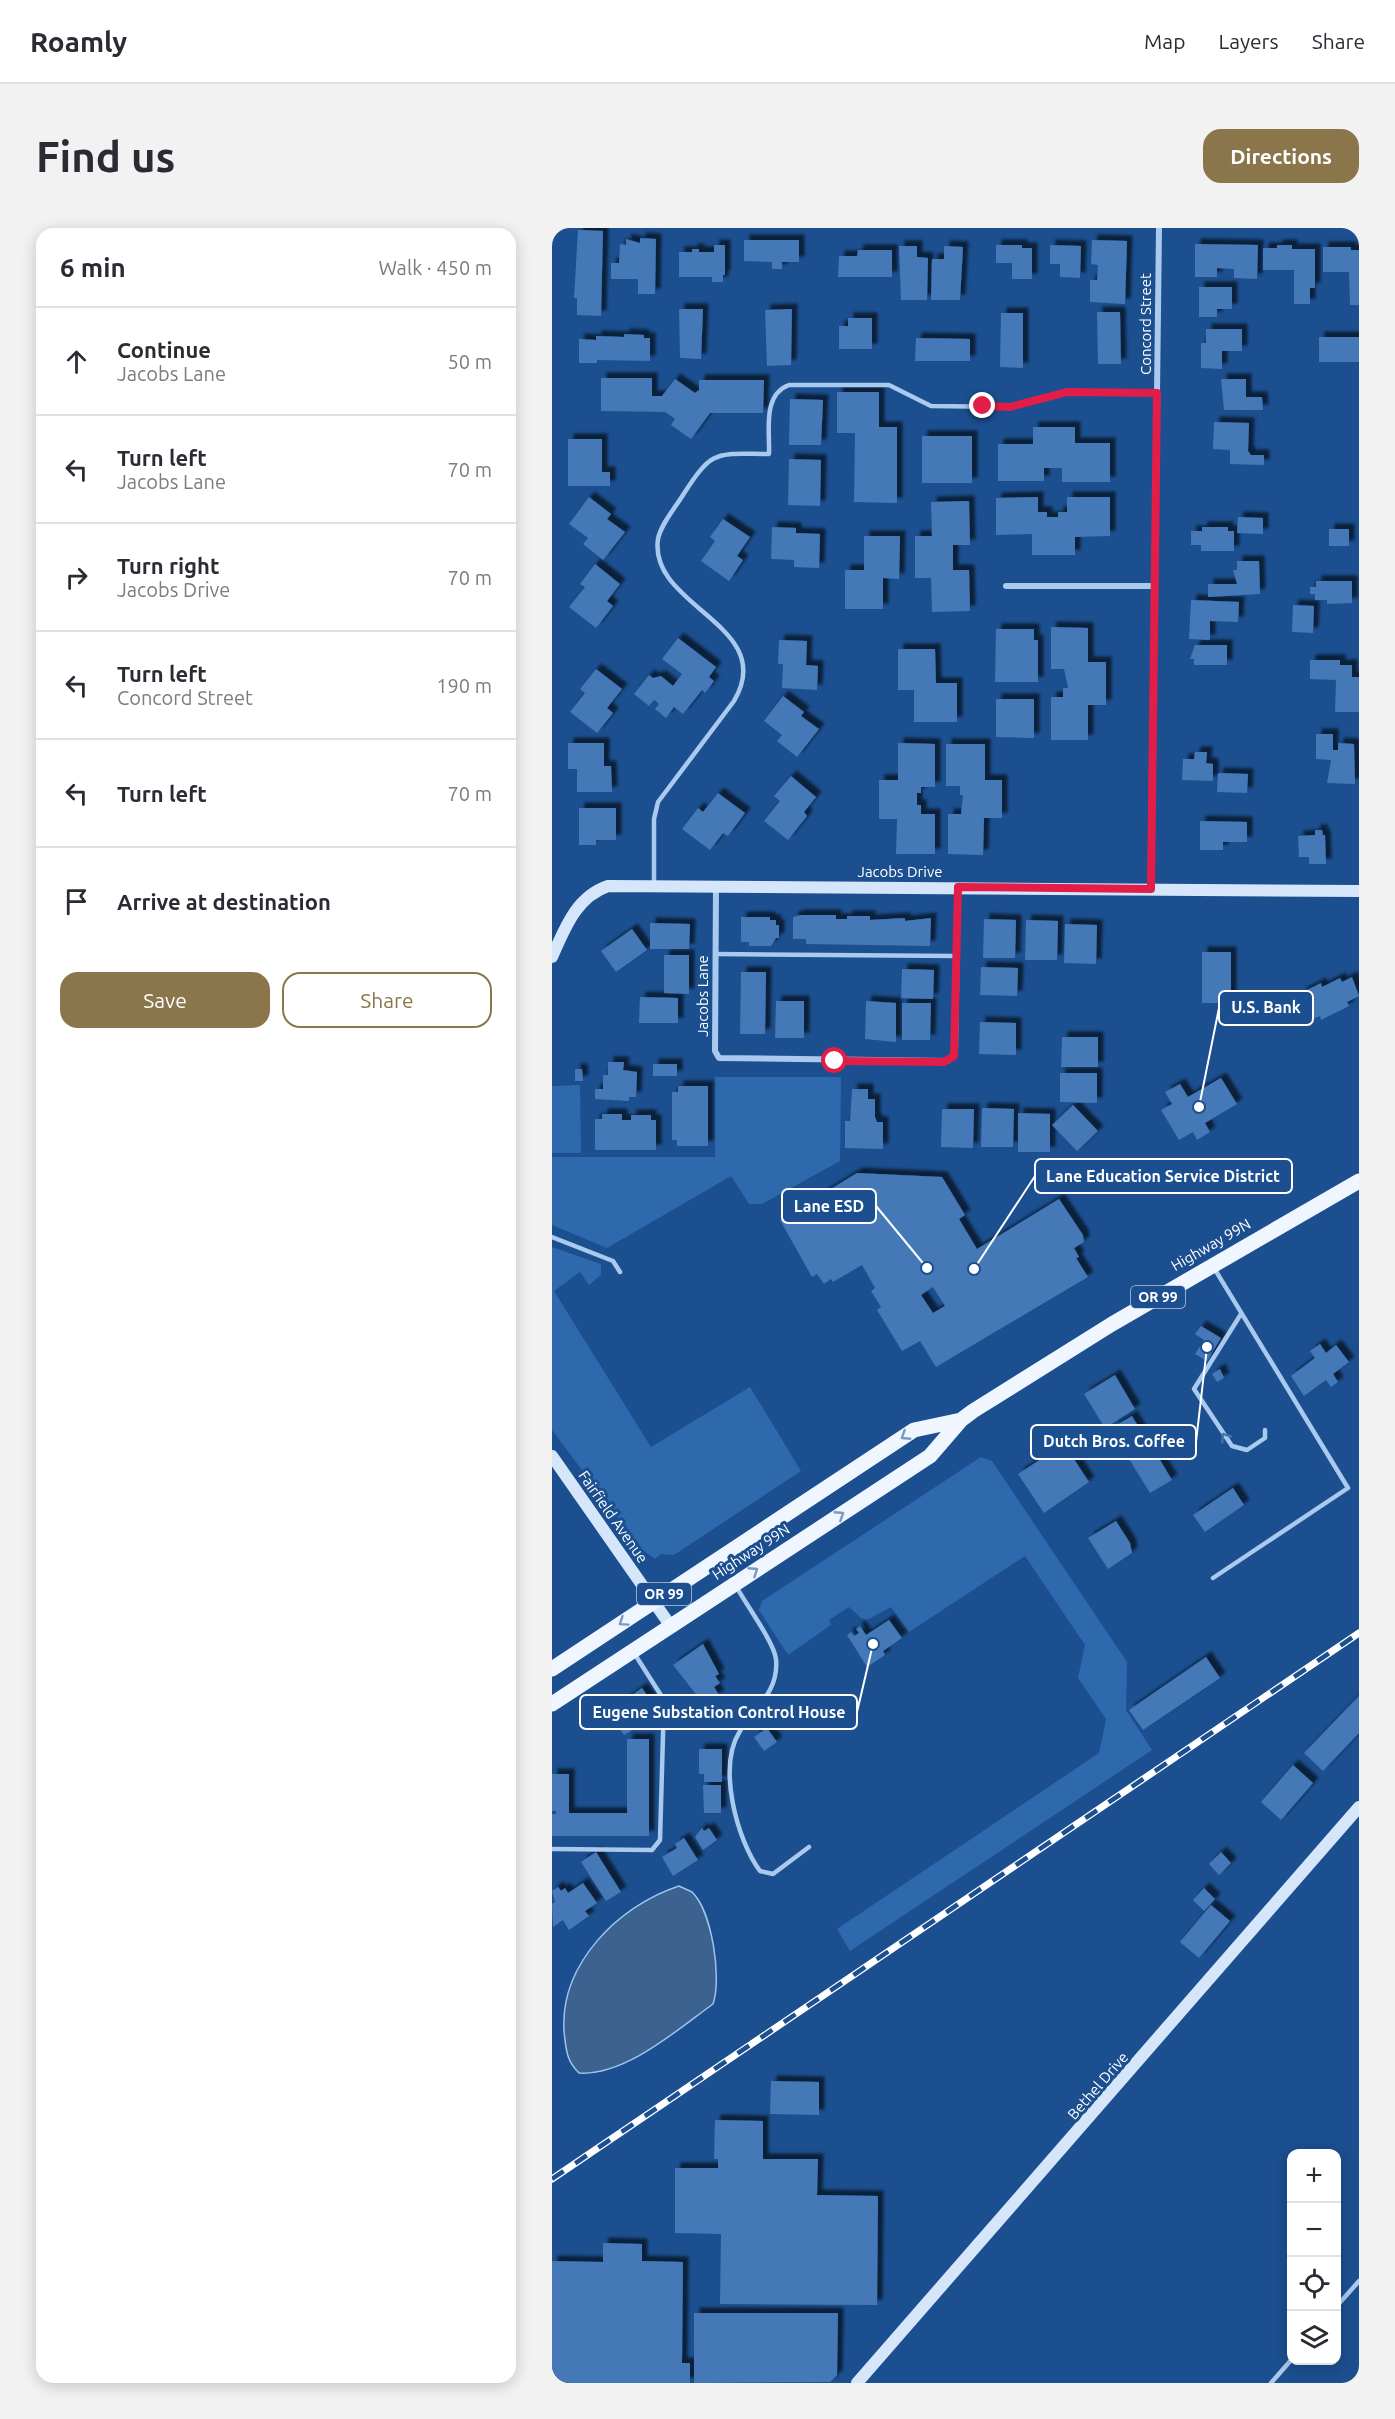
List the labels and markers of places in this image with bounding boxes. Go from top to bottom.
callout: U.S. Bank [1219,991,1313,1025]
callout: Lane Education Service District [1035,1159,1292,1193]
callout: Lane ESD [782,1189,876,1223]
callout: Dutch Bros. Coffee [1031,1425,1196,1459]
callout: Eugene Substation Control House [580,1695,857,1729]

